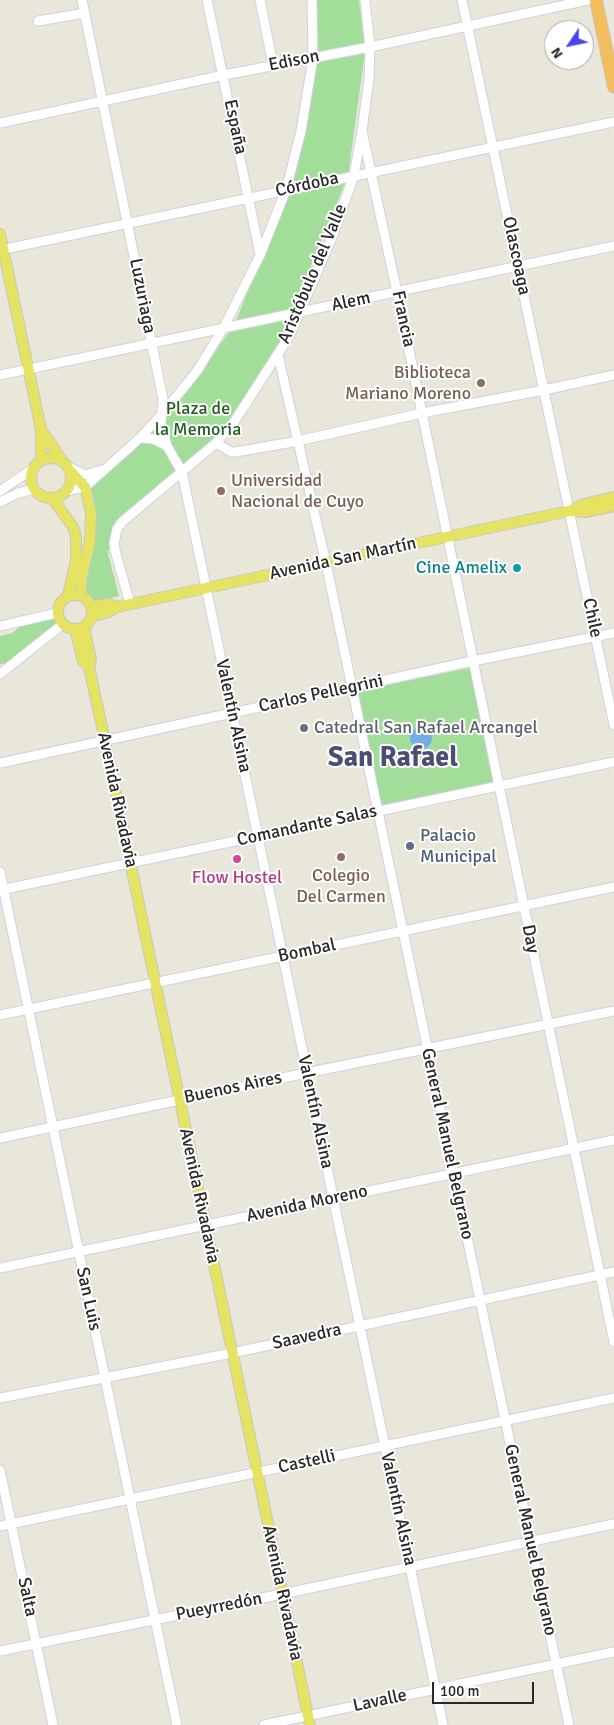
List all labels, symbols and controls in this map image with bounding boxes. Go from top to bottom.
north arrow [544,20,594,70]
text: N [547,44,567,62]
street label: Edison [267,45,321,77]
street label: España [219,98,251,156]
street label: Córdoba [273,168,341,202]
street label: Aristóbulo del Valle [274,201,352,347]
street label: Olascoaga [497,215,535,297]
street label: Luzuriaga [124,257,160,335]
street label: Alem [330,287,372,317]
street label: Francia [387,289,419,349]
place label: Biblioteca Mariano Moreno [345,362,471,404]
marker: Biblioteca Mariano Moreno [475,377,487,389]
park label: Plaza de la Memoria [155,398,241,440]
place label: Universidad Nacional de Cuyo [231,470,364,512]
marker: Universidad Nacional de Cuyo [215,485,227,497]
street label: Avenida San Martín [268,533,418,585]
place label: Cine Amelix [416,557,507,579]
marker: Cine Amelix [511,562,523,574]
street label: Chile [577,596,607,640]
street label: Valentín Alsina [210,657,256,775]
street label: Carlos Pellegrini [257,670,385,718]
place label: Catedral San Rafael Arcangel [314,717,538,739]
marker: Catedral San Rafael Arcangel [298,722,310,734]
street label: Avenida Rivadavia [92,730,142,870]
district label: San Rafael [328,742,458,776]
street label: Comandante Salas [235,801,379,851]
place label: Palacio Municipal [420,825,497,868]
marker: Palacio Municipal [404,840,416,852]
marker: Colegio Del Carmen [335,851,347,863]
marker: Flow Hostel [231,853,243,865]
place label: Colegio Del Carmen [296,865,386,908]
place label: Flow Hostel [192,867,282,889]
street label: Day [517,923,543,955]
street label: Bombal [276,934,338,968]
street label: General Manuel Belgrano [416,1046,478,1242]
street label: Valentín Alsina [292,1053,338,1171]
street label: Buenos Aires [182,1067,284,1109]
street label: Avenida Rivadavia [174,1126,224,1266]
street label: Avenida Moreno [244,1181,370,1227]
street label: San Luis [71,1265,105,1333]
street label: Saavedra [270,1319,344,1355]
street label: General Manuel Belgrano [499,1442,561,1638]
street label: Castelli [276,1445,338,1479]
street label: Valentín Alsina [375,1450,421,1568]
street label: Avenida Rivadavia [257,1523,307,1663]
street label: Salta [12,1575,42,1619]
street label: Pueyrredón [174,1588,264,1626]
scale bar [434,1672,536,1704]
text: 100 m [440,1682,480,1700]
street label: Lavalle [351,1685,409,1717]

